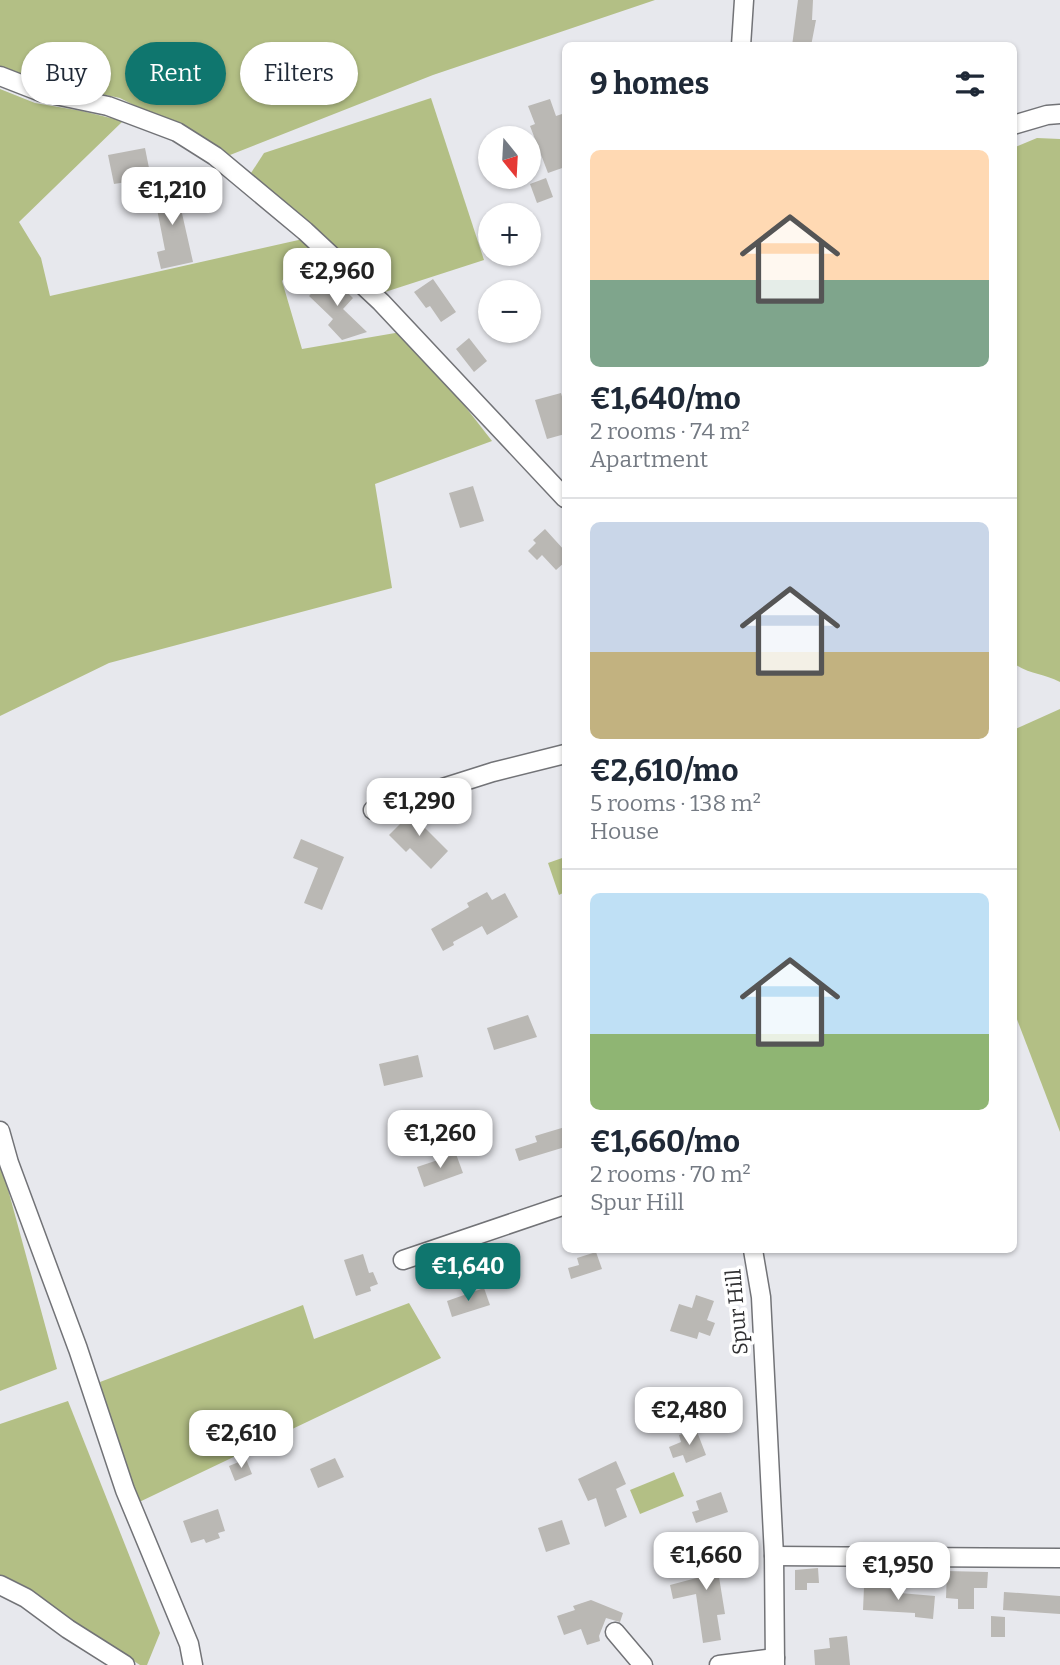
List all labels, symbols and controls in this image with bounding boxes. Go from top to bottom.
chip: Buy [21,42,111,105]
chip: Rent [125,42,226,105]
chip: Filters [240,42,358,105]
icon: filters [951,65,989,103]
text: 9 homes [590,66,709,102]
north arrow [478,126,541,189]
map controls [478,126,541,343]
pin: €1,210 [115,168,229,227]
text: €1,210 [137,176,207,204]
icon: home [727,196,853,322]
button: + [478,203,541,266]
pin: €2,960 [280,248,394,308]
text: €2,960 [299,257,375,285]
button: − [478,280,541,343]
text: €1,640/mo [590,381,741,417]
text: 2 rooms · 74 m² [590,417,750,445]
text: Apartment [590,445,708,473]
icon: home [727,568,853,694]
text: €2,610/mo [590,753,739,789]
pin: €1,290 [362,778,476,838]
text: €1,290 [383,787,455,815]
text: 5 rooms · 138 m² [590,789,761,817]
text: House [590,817,659,845]
icon: home [727,939,853,1065]
pin: €1,260 [383,1110,497,1170]
text: €1,260 [404,1119,476,1147]
text: €1,660/mo [590,1124,740,1160]
text: 2 rooms · 70 m² [590,1160,751,1188]
text: Spur Hill [590,1188,684,1216]
pin: €1,640 [411,1244,525,1303]
text: €1,640 [431,1252,505,1280]
street label: Spur Hill [720,1268,754,1356]
pin: €2,480 [632,1388,746,1447]
text: €2,480 [651,1396,727,1424]
pin: €2,610 [184,1410,298,1470]
text: €2,610 [205,1419,277,1447]
pin: €1,660 [649,1532,763,1592]
text: €1,660 [670,1541,742,1569]
pin: €1,950 [841,1542,955,1602]
text: €1,950 [862,1551,934,1579]

